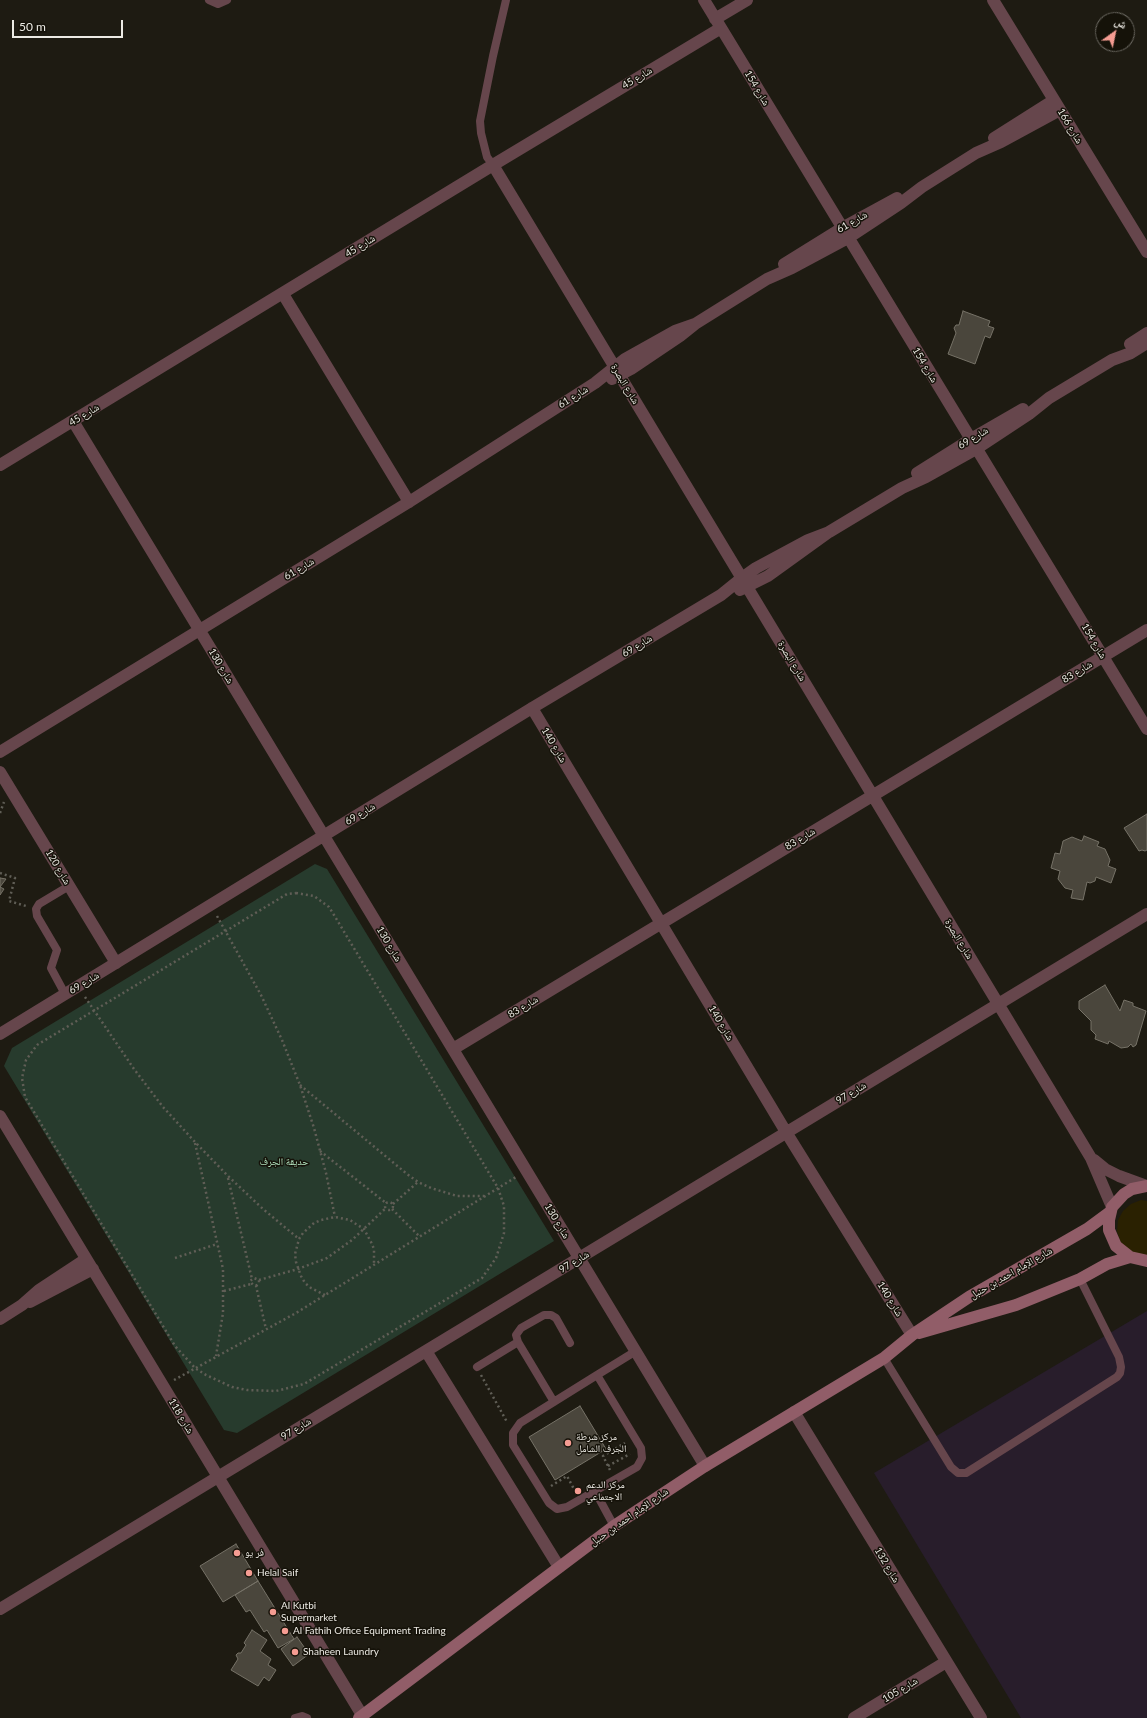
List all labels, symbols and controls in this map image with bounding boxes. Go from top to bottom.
scale bar [14,12,125,38]
north arrow [1095,12,1135,52]
text: ش [1113,14,1130,31]
text: 50 m [19,19,46,34]
street label: شارع 45 [620,64,654,92]
street label: شارع 154 [742,68,772,108]
street label: شارع 166 [1055,106,1085,146]
street label: شارع 61 [835,209,869,235]
street label: شارع 45 [343,232,377,260]
street label: شارع 154 [910,345,940,385]
street label: شارع البصرة [608,362,642,406]
street label: شارع 61 [556,383,590,411]
street label: شارع 45 [67,401,101,429]
street label: شارع 69 [956,424,990,452]
street label: شارع 61 [282,555,316,583]
street label: شارع 154 [1079,621,1109,661]
street label: شارع 69 [620,632,654,660]
street label: شارع البصرة [775,639,809,683]
street label: شارع 130 [206,646,236,686]
street label: شارع 83 [1060,658,1094,686]
street label: شارع 140 [539,725,569,765]
street label: شارع 69 [343,800,377,828]
street label: شارع 83 [783,825,817,853]
street label: شارع 120 [43,847,73,887]
street label: شارع البصرة [942,917,976,961]
street label: شارع 130 [374,924,404,964]
street label: شارع 69 [67,969,101,997]
street label: شارع 83 [506,993,540,1021]
street label: شارع 140 [706,1003,736,1043]
street label: شارع 97 [834,1079,868,1107]
park label: حديقة الجرف [259,1156,309,1168]
street label: شارع 130 [542,1201,572,1241]
street label: شارع الإمام احمد بن حنبل [968,1245,1054,1301]
street label: شارع 97 [557,1248,591,1276]
street label: شارع 140 [875,1279,905,1319]
street label: شارع 118 [166,1396,196,1436]
street label: شارع 97 [279,1415,313,1443]
place label: مركز شرطة الجرف الشامل [576,1431,626,1454]
marker: مركز شرطة الجرف الشامل [563,1438,573,1448]
place label: مركز الدعم الاجتماعي [586,1479,625,1502]
street label: شارع الإمام احمد بن حنبل [587,1485,671,1549]
marker: مركز الدعم الاجتماعي [573,1486,583,1496]
street label: شارع 132 [872,1545,902,1585]
place label: فر يو [245,1547,264,1559]
marker: فر يو [232,1548,242,1558]
place label: Helal Saif [257,1567,298,1579]
marker: Helal Saif [244,1568,254,1578]
place label: Al Kutbi Supermarket [281,1600,337,1624]
marker: Al Kutbi Supermarket [268,1607,278,1617]
place label: Al Fathih Office Equipment Trading [293,1625,446,1637]
marker: Al Fathih Office Equipment Trading [280,1626,290,1636]
place label: Shaheen Laundry [303,1646,379,1658]
marker: Shaheen Laundry [290,1647,300,1657]
street label: شارع 105 [880,1675,920,1705]

